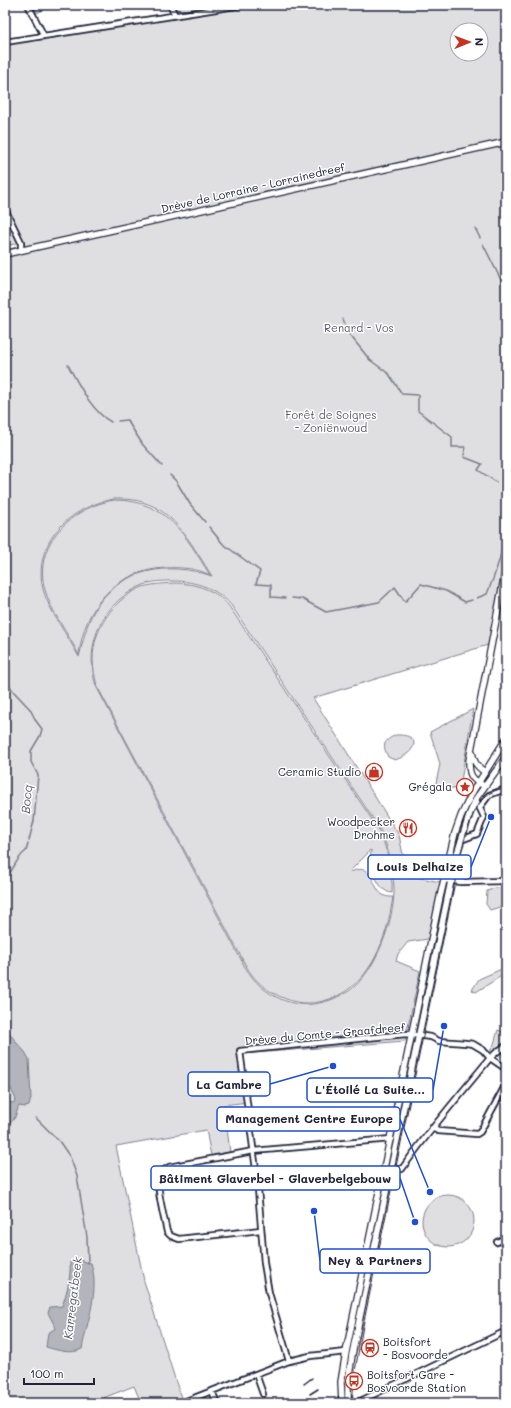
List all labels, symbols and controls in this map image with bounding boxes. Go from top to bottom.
north arrow [449,22,489,62]
text: N [472,38,487,46]
street label: Drève de Lorraine - Lorrainedreef [160,159,347,216]
park label: Renard - Vos [324,320,394,335]
park label: Forêt de Soignes - Zoniënwoud [285,407,377,435]
shop icon: Ceramic Studio [364,762,384,782]
place label: Ceramic Studio [278,764,361,779]
place icon: Grégala [455,777,475,797]
place label: Grégala [408,779,452,794]
water label: Bocq [17,783,35,814]
place label: Woodpecker Drohme [327,814,395,842]
restaurant icon: Woodpecker Drohme [398,818,418,838]
callout: Louis Delhaize [368,855,471,879]
text: Louis Delhaize [377,858,463,874]
street label: Drève du Comte - Graafdreef [244,1019,406,1048]
callout: La Cambre [188,1072,270,1096]
text: La Cambre [196,1076,262,1092]
callout: L'Étoilé La Suite... [307,1078,433,1102]
text: L'Étoilé La Suite... [315,1081,425,1097]
callout: Management Centre Europe [217,1107,400,1131]
text: Management Centre Europe [225,1110,393,1126]
callout: Bâtiment Glaverbel - Glaverbelgebouw [151,1166,400,1190]
text: Bâtiment Glaverbel - Glaverbelgebouw [159,1170,391,1186]
callout: Ney & Partners [320,1249,430,1273]
text: Ney & Partners [328,1252,422,1268]
water label: Karregatbeek [59,1255,85,1340]
place label: Boitsfort - Bosvoorde [383,1334,448,1362]
station icon: Boitsfort - Bosvoorde [360,1338,380,1358]
scale bar [24,1360,94,1386]
text: 100 m [30,1365,64,1381]
place label: Boitsfort Gare - Bosvoorde Station [367,1367,466,1395]
bus stop icon: Boitsfort Gare - Bosvoorde Station [344,1371,364,1391]

